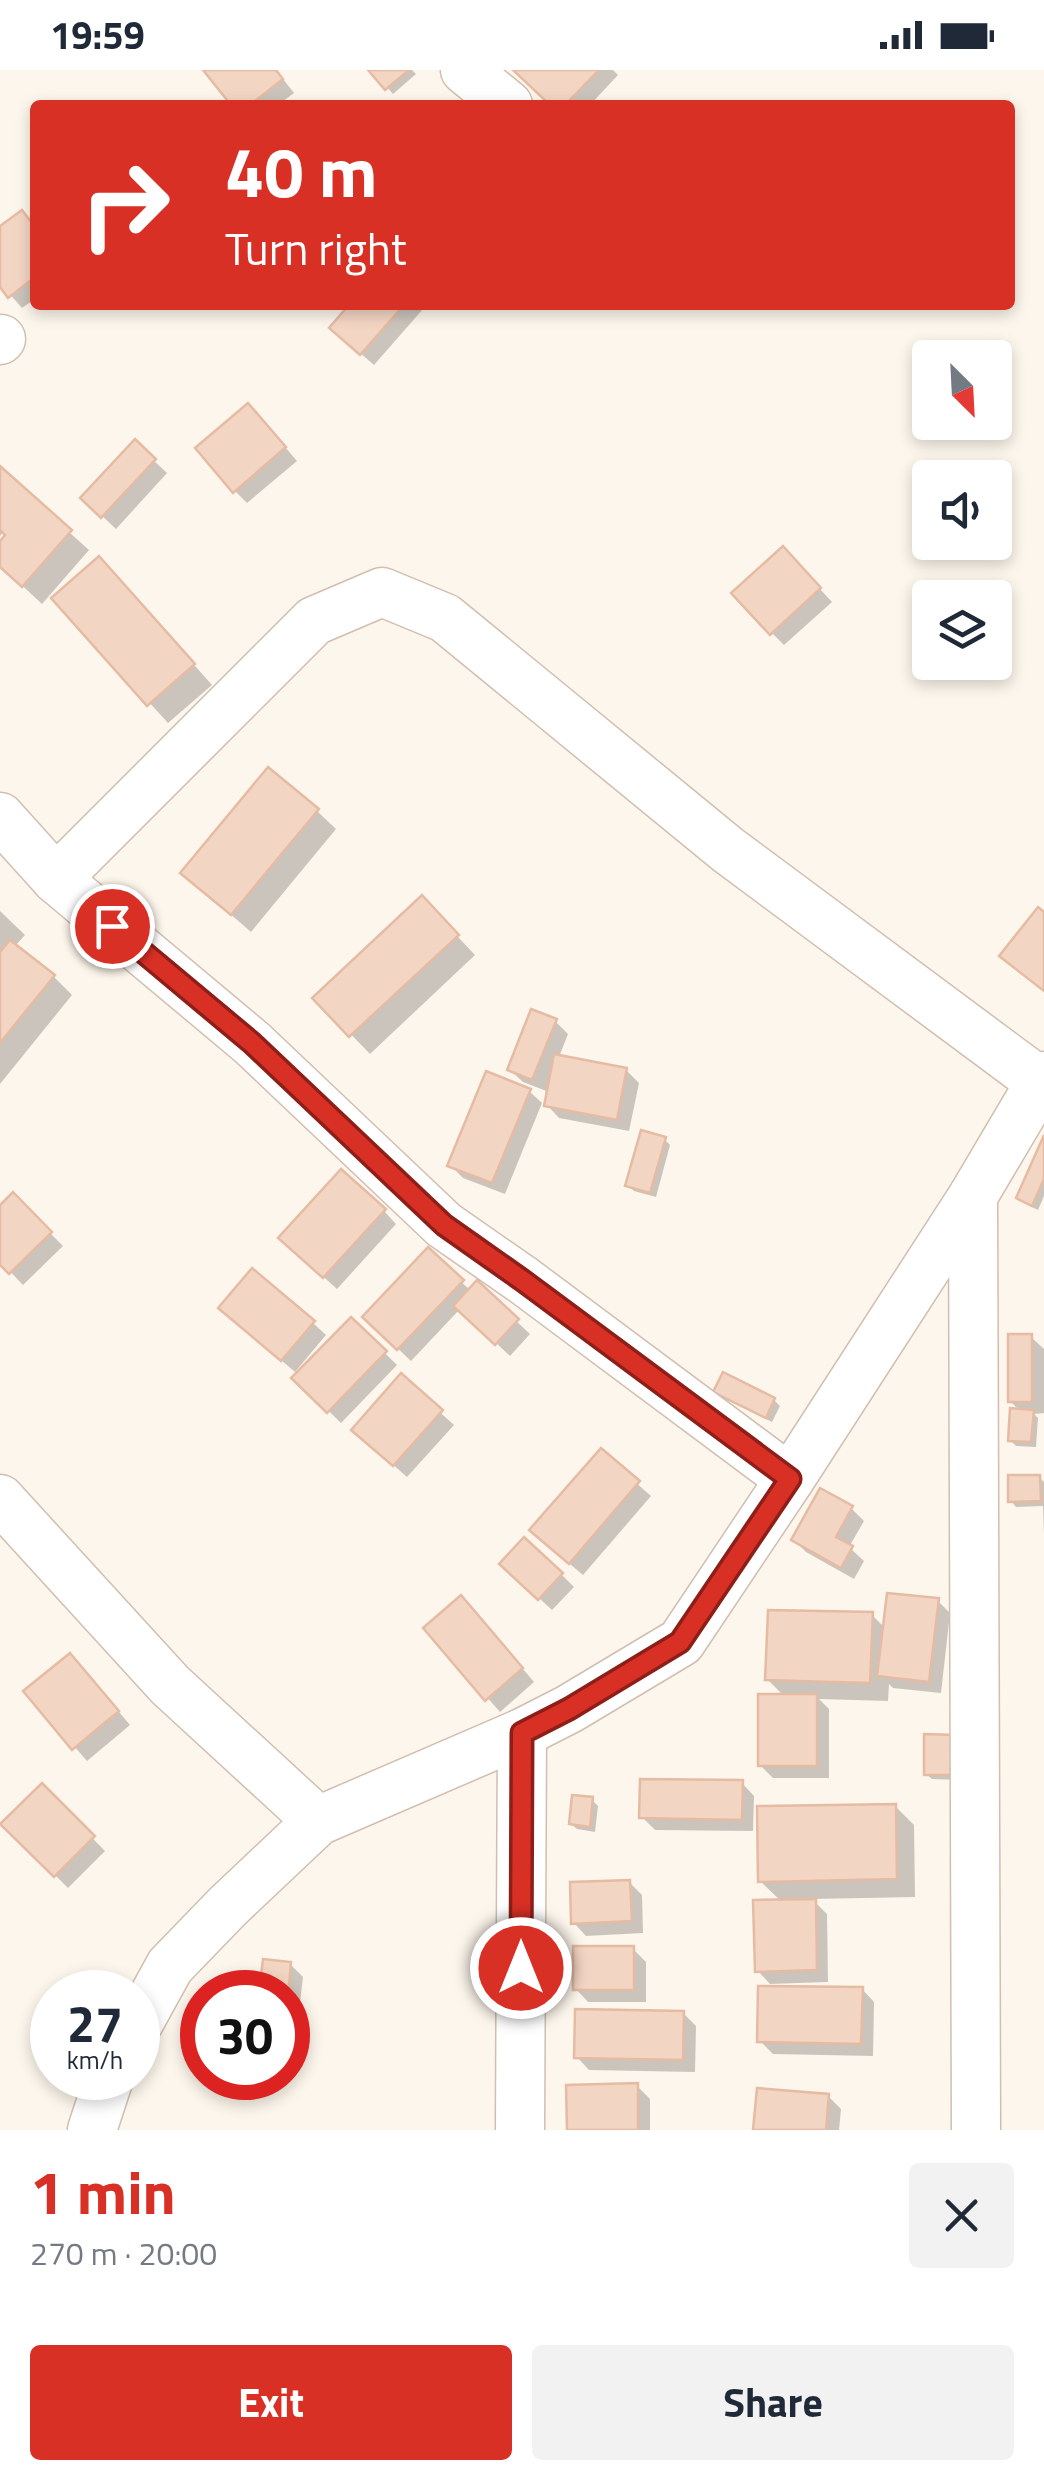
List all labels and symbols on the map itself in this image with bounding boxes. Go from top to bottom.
north arrow [912,340,1012,440]
pin [70,884,155,969]
position arrow [469,1916,573,2020]
speed limit sign: 30 [180,1970,310,2100]

